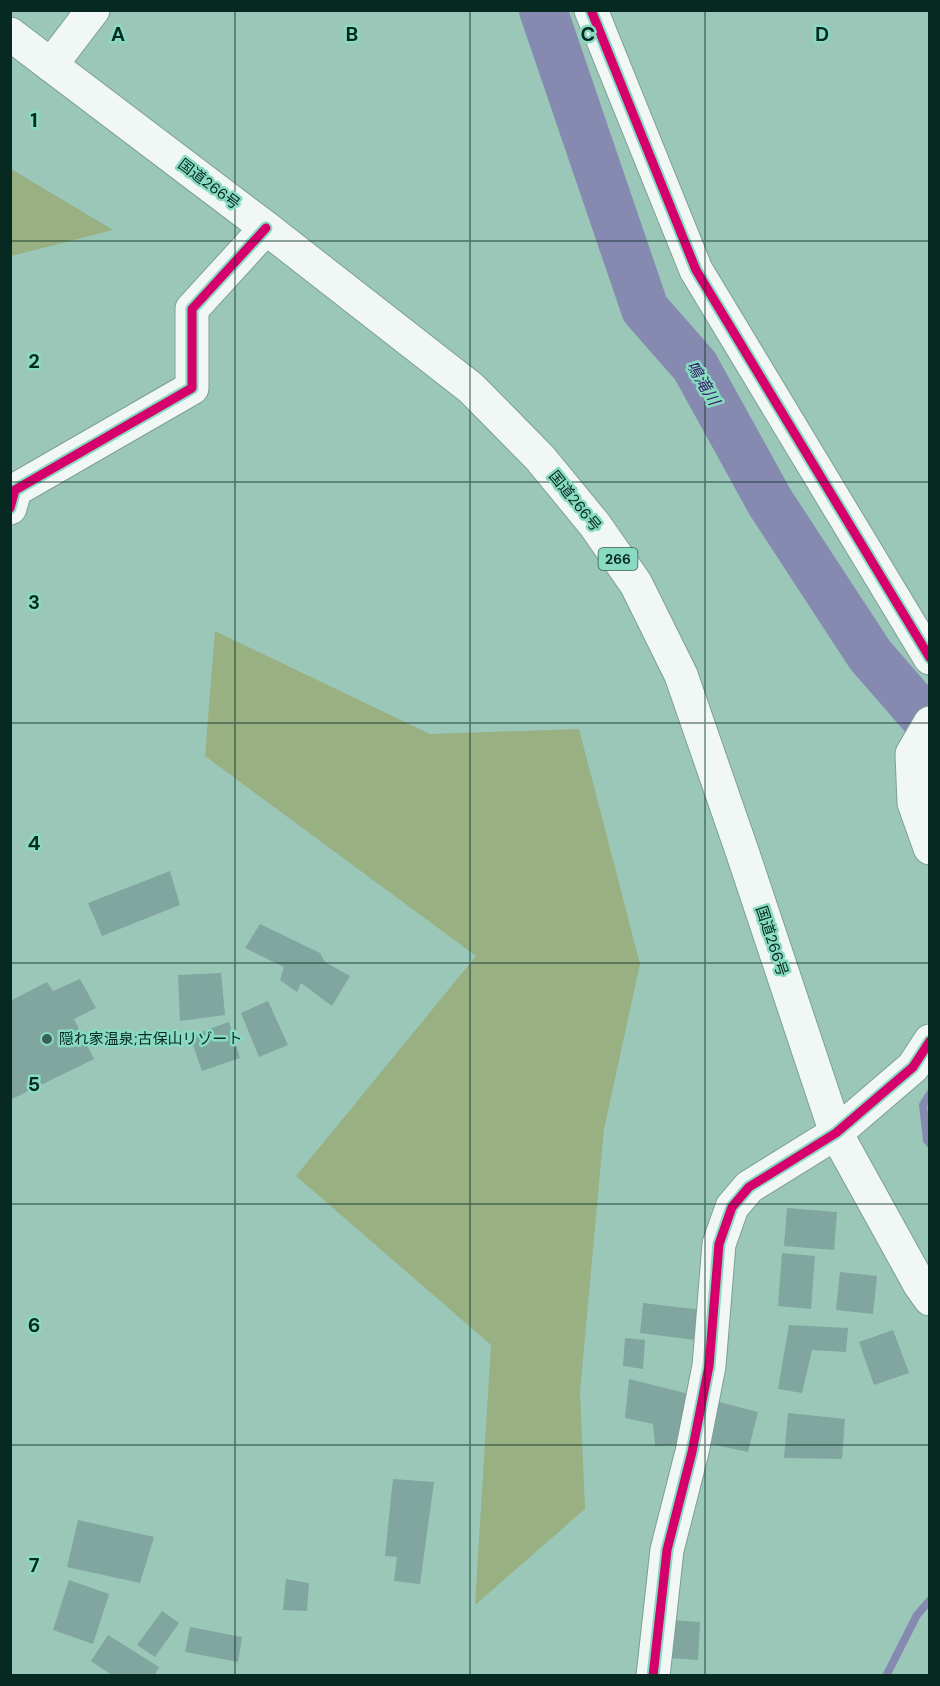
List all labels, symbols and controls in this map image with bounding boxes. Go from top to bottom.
text: A [111,21,125,47]
text: B [346,21,358,47]
text: C [581,21,595,47]
text: D [815,21,829,47]
text: 1 [30,107,38,133]
street label: 国道266号 [174,154,244,214]
text: 2 [28,348,40,374]
water label: 鳴滝川 [682,357,725,411]
street label: 国道266号 [544,467,606,535]
road number: 266 [598,548,638,570]
text: 3 [28,589,40,615]
text: 4 [28,830,41,856]
street label: 国道266号 [751,903,793,979]
place label: 隠れ家温泉;古保山リゾート [59,1029,242,1049]
marker: 隠れ家温泉;古保山リゾート [40,1032,54,1046]
text: 5 [28,1071,40,1097]
text: 6 [28,1312,40,1338]
text: 7 [29,1552,40,1578]

